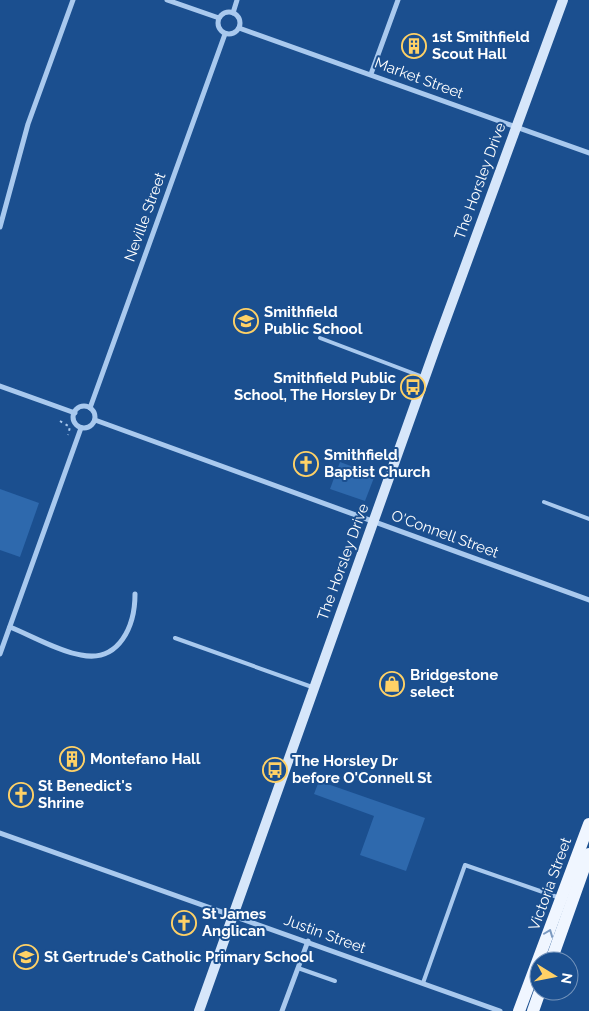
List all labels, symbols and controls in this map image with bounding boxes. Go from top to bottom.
place label: 1st Smithfield Scout Hall [432,28,530,63]
building icon: 1st Smithfield Scout Hall [401,33,427,59]
street label: Market Street [372,54,466,102]
street label: The Horsley Drive [451,120,510,242]
street label: Neville Street [121,170,169,264]
place label: Smithfield Public School [264,303,363,338]
school or university icon: Smithfield Public School [233,308,259,334]
place label: Smithfield Public School, The Horsley Dr [234,369,397,404]
bus stop icon: Smithfield Public School, The Horsley Dr [400,374,426,400]
place label: Smithfield Baptist Church [324,446,430,481]
church icon: Smithfield Baptist Church [293,451,319,477]
street label: The Horsley Drive [314,501,373,623]
street label: O'Connell Street [389,506,501,562]
place label: Bridgestone select [410,666,498,701]
shop icon: Bridgestone select [379,671,405,697]
building icon: Montefano Hall [59,746,85,772]
place label: Montefano Hall [90,750,201,768]
place label: The Horsley Dr before O'Connell St [292,752,432,787]
bus stop icon: The Horsley Dr before O'Connell St [262,757,288,783]
place label: St Benedict's Shrine [38,777,132,812]
church icon: St Benedict's Shrine [8,782,34,808]
street label: Victoria Street [525,835,575,933]
place label: St James Anglican [202,905,266,940]
church icon: St James Anglican [171,910,197,936]
street label: Justin Street [282,911,368,957]
one-way arrow [543,929,553,938]
school or university icon: St Gertrude's Catholic Primary School [13,944,39,970]
place label: St Gertrude's Catholic Primary School [44,948,314,966]
north arrow [529,951,579,1001]
text: N [558,972,576,985]

